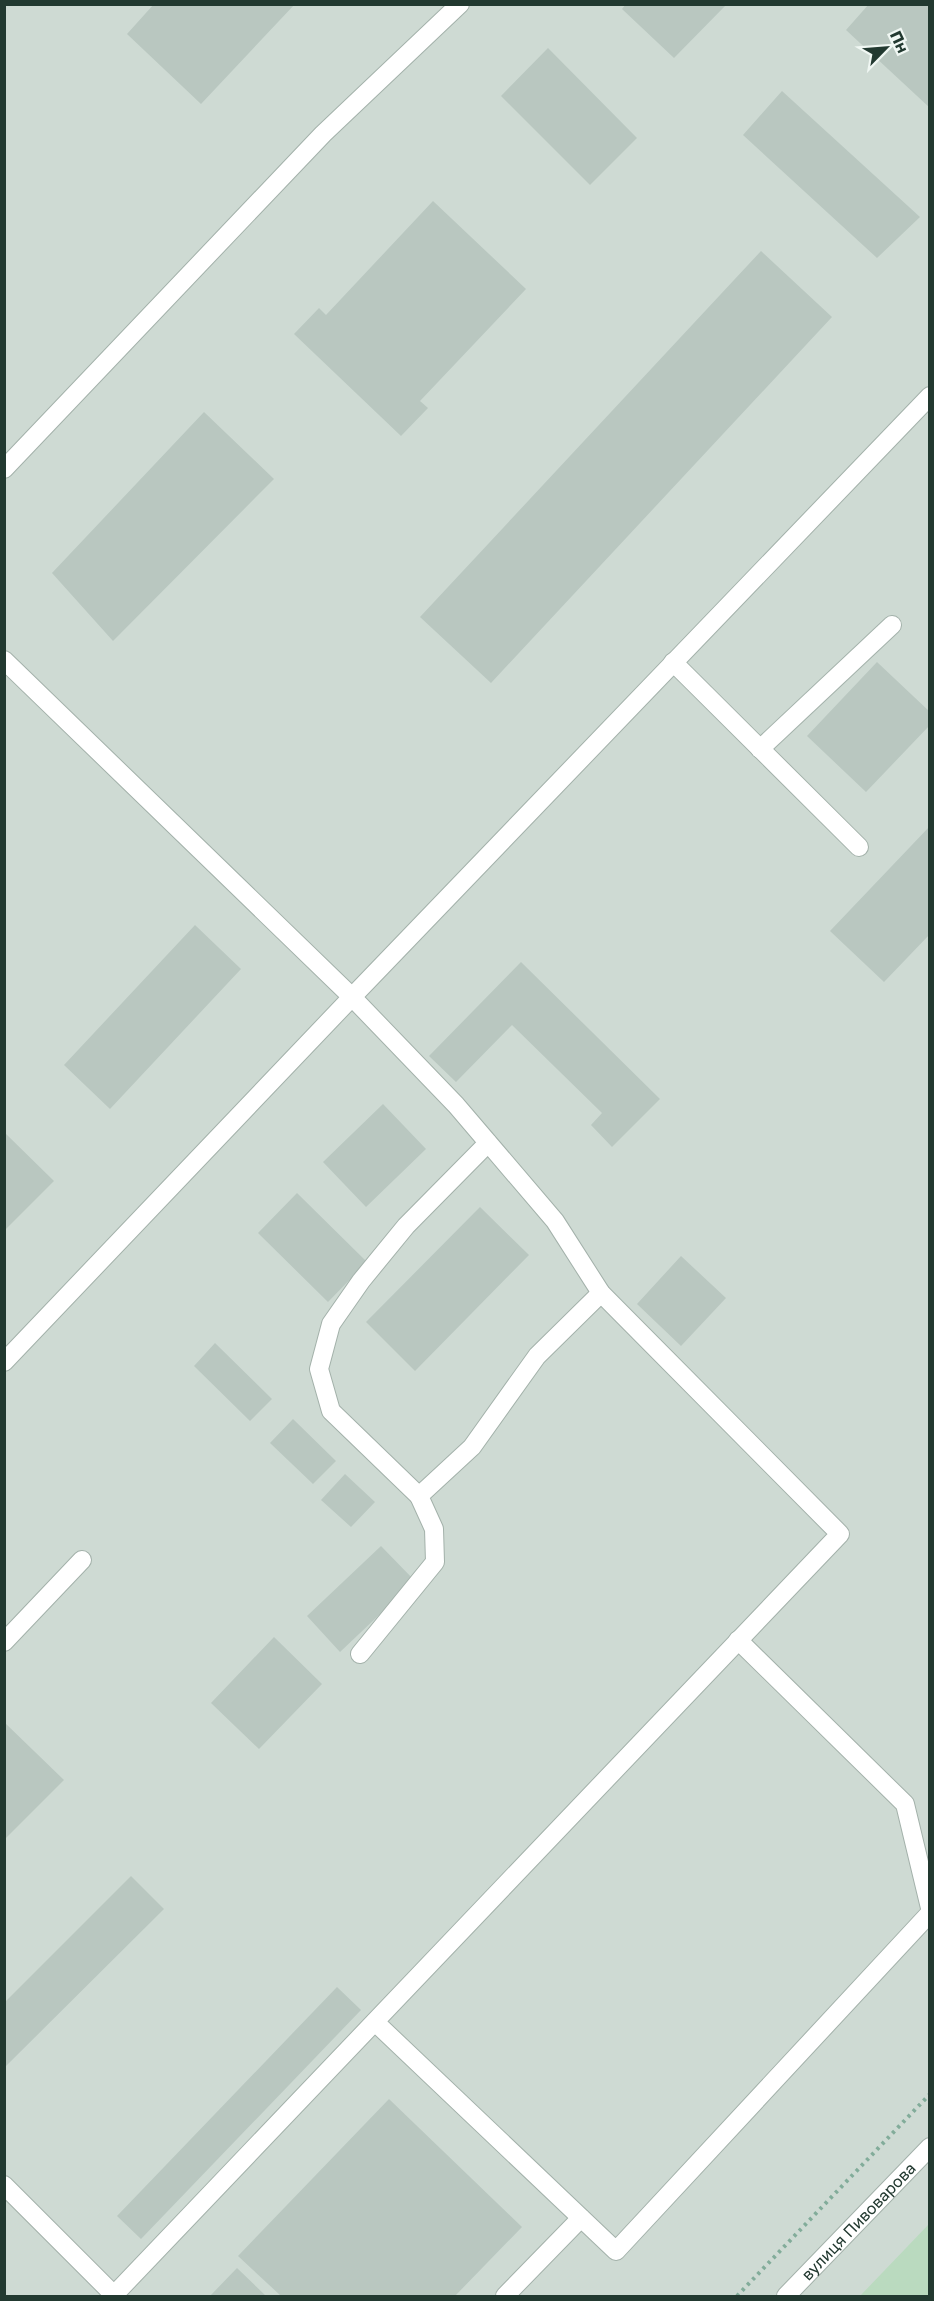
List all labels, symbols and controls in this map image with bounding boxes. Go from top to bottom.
north arrow [856,18,916,78]
text: Пн [886,28,913,56]
street label: вулиця Пивоварова [797,2158,920,2284]

